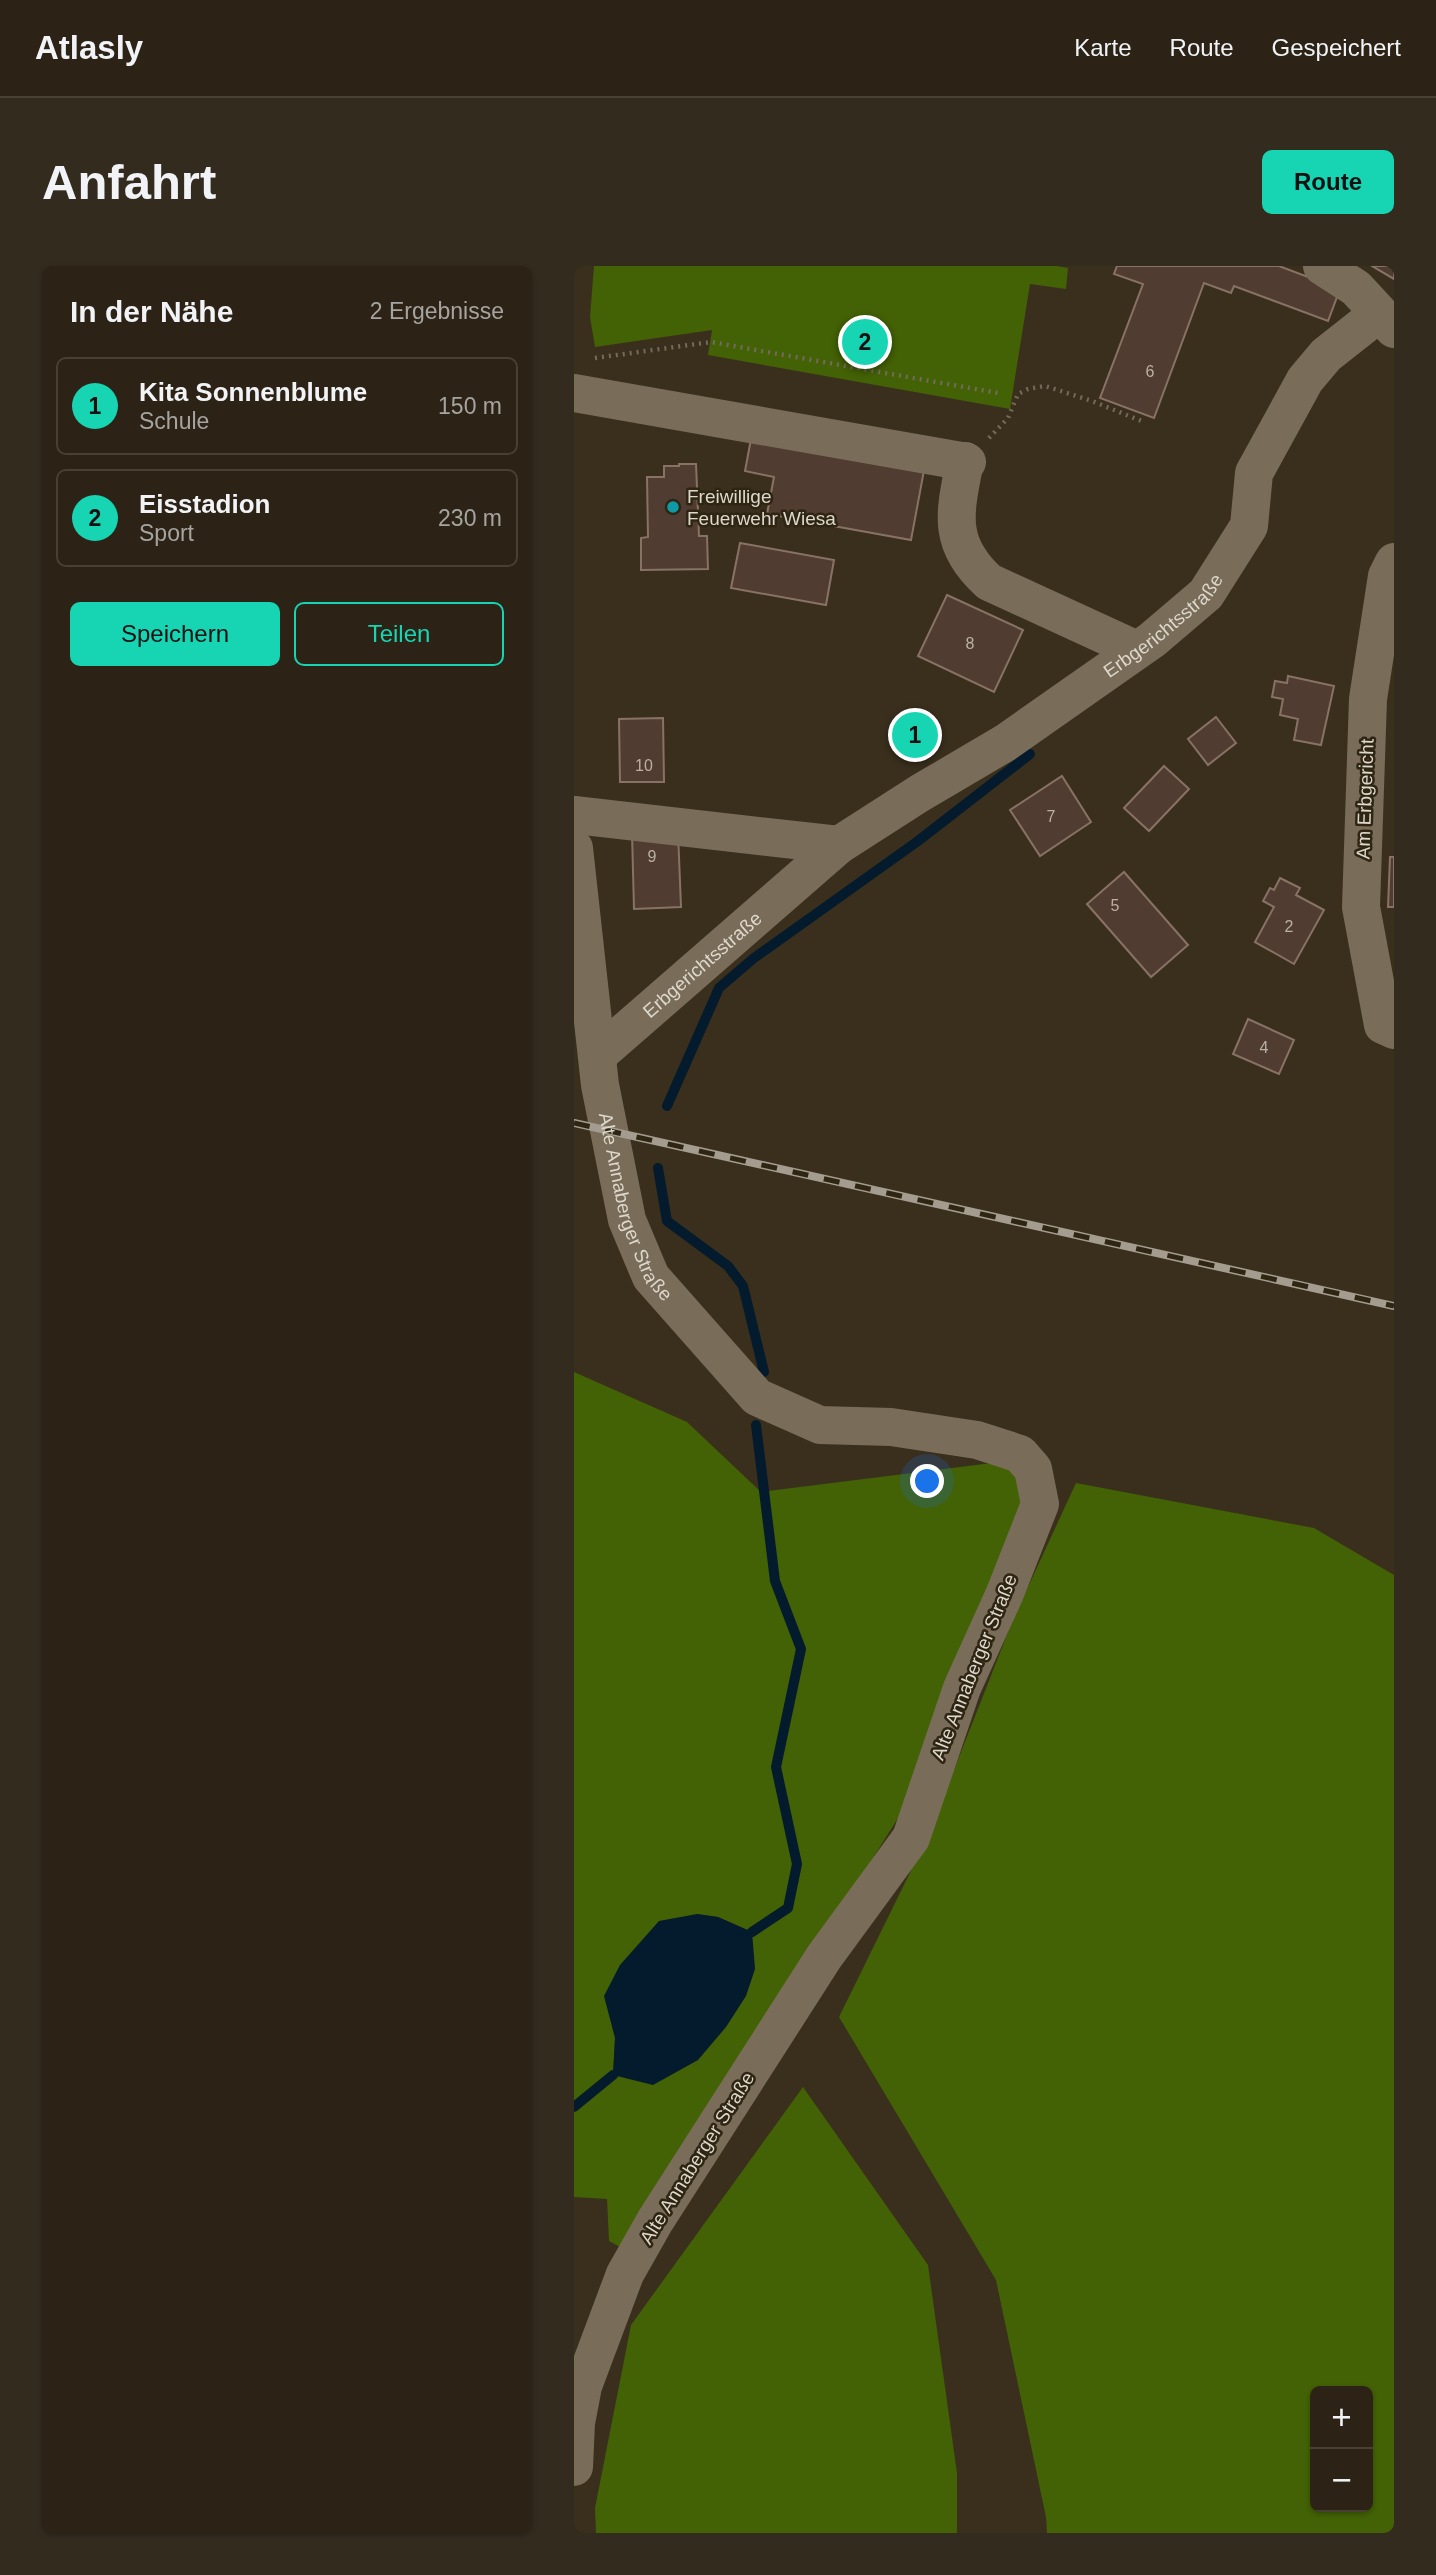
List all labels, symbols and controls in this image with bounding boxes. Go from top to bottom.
text: Atlasly [35,29,143,66]
text: Karte [1074,34,1132,61]
text: Route [1170,34,1234,61]
text: Gespeichert [1272,34,1401,61]
button: Route [1262,150,1394,214]
text: Anfahrt [42,155,216,209]
text: In der Nähe [70,295,233,328]
text: 2 Ergebnisse [370,298,504,324]
pin: 2 [842,316,888,368]
house number: 6 [1146,363,1155,380]
text: Kita Sonnenblume [139,377,367,407]
text: 1 [89,393,101,419]
text: 150 m [438,393,502,419]
text: Schule [139,408,209,434]
place label: Freiwillige Feuerwehr Wiesa [687,486,836,529]
text: Eisstadion [139,489,270,519]
marker: Freiwillige Feuerwehr Wiesa [665,499,681,515]
text: 2 [89,505,101,531]
text: 230 m [438,505,502,531]
text: Sport [139,520,194,546]
street label: Erbgerichtsstraße [1099,570,1227,681]
button: Speichern [70,602,280,666]
button: Teilen [294,602,504,666]
house number: 8 [966,635,975,652]
pin: 1 [892,709,938,761]
street label: Am Erbgericht [1352,738,1378,860]
house number: 10 [635,757,653,774]
house number: 7 [1047,808,1056,825]
house number: 9 [648,848,657,865]
house number: 5 [1111,897,1120,914]
street label: Erbgerichtsstraße [639,907,766,1022]
house number: 2 [1285,918,1294,935]
house number: 4 [1260,1039,1269,1056]
street label: Alte Annaberger Straße [595,1111,677,1305]
your location [910,1464,944,1498]
street label: Alte Annaberger Straße [927,1571,1021,1763]
street label: Alte Annaberger Straße [635,2068,759,2248]
map controls [1310,2386,1373,2512]
button: + [1310,2386,1373,2449]
button: − [1310,2449,1373,2512]

